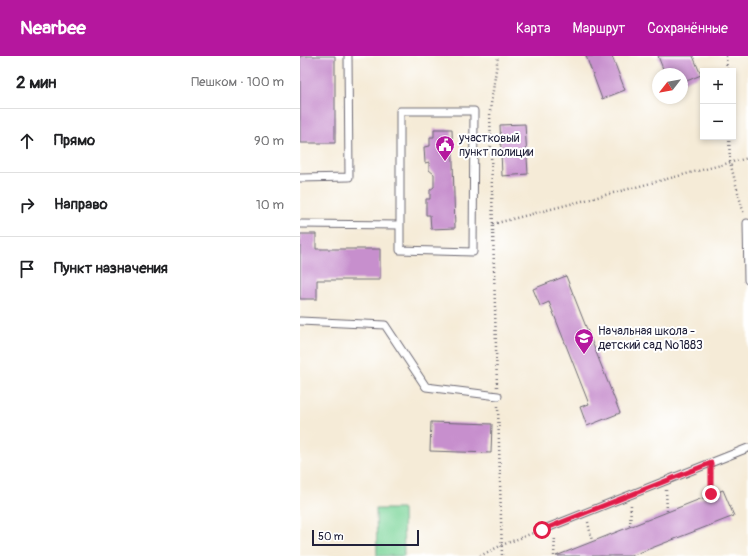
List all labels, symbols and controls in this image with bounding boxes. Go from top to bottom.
text: Nearbee [20,16,86,40]
text: Карта [516,20,551,37]
text: Маршрут [573,20,625,37]
text: Сохранённые [647,20,728,37]
north arrow [652,68,688,104]
map controls [700,68,736,140]
button: + [700,68,736,104]
text: 2 мин [16,72,56,93]
text: Пешком · 100 m [191,74,284,90]
button: − [700,104,736,140]
icon: ahead [16,130,38,152]
text: Прямо [54,131,95,150]
place label: участковый пункт полиции [458,131,534,160]
text: 90 m [254,133,284,149]
public building icon: участковый пункт полиции [434,134,456,162]
icon: right [16,194,38,216]
text: Направо [54,195,108,214]
text: 10 m [256,197,284,213]
icon: arrive [16,258,38,280]
text: Пункт назначения [54,259,168,278]
place label: Начальная школа - детский сад №1883 [598,324,703,353]
school or university icon: Начальная школа - детский сад №1883 [573,327,595,355]
route end [702,485,720,503]
route start [533,521,551,539]
scale bar [312,528,419,547]
text: 50 m [318,530,344,543]

